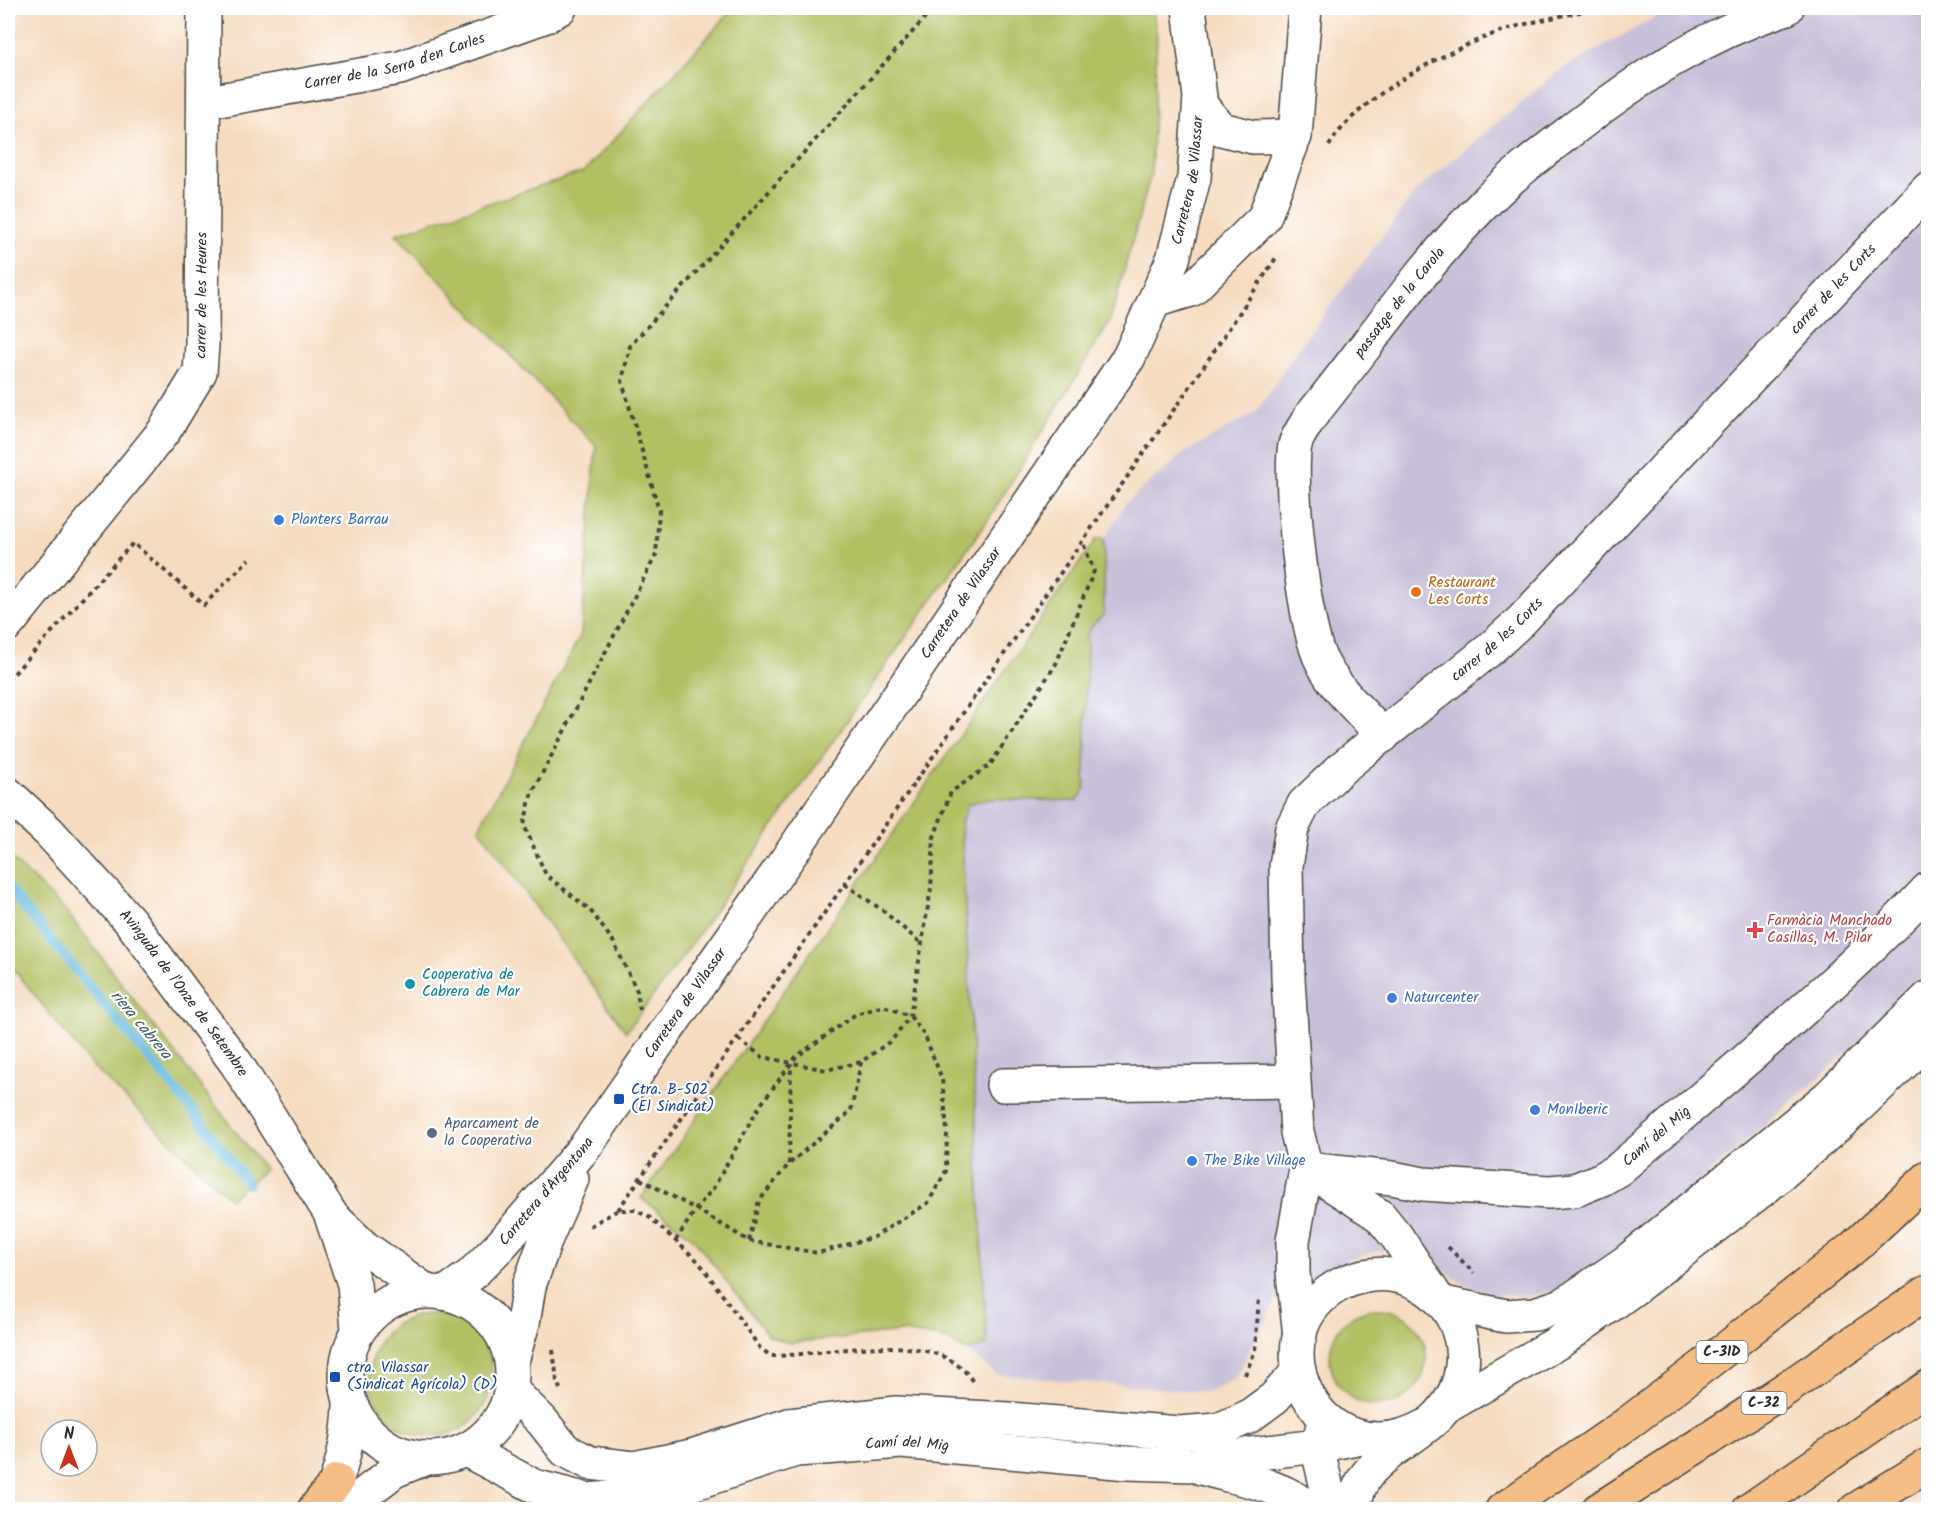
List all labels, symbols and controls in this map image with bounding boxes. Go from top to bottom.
street label: Carrer de la Serra d'en Carles [302,26,489,97]
street label: Carretera de Vilassar [1165,114,1211,247]
street label: carrer de les Heures [189,231,215,360]
street label: carrer de les Corts [1784,238,1883,340]
street label: passatge de la Carola [1348,242,1451,364]
place label: Planters Barrau [291,508,389,532]
marker: Planters Barrau [272,513,286,527]
street label: Carretera de Vilassar [915,542,1009,664]
place label: Restaurant Les Corts [1428,571,1496,612]
marker: Restaurant Les Corts [1409,585,1423,599]
street label: carrer de les Corts [1446,592,1550,688]
street label: Avinguda de l'Onze de Setembre [113,904,254,1082]
place label: Farmàcia Manchado Casillas, M. Pilar [1767,909,1892,950]
marker: Farmàcia Manchado Casillas, M. Pilar [1748,923,1762,937]
street label: Carretera de Vilassar [638,942,734,1064]
place label: Cooperativa de Cabrera de Mar [422,963,521,1004]
marker: Cooperativa de Cabrera de Mar [403,977,417,991]
water label: riera cabrera [104,985,178,1066]
place label: Naturcenter [1404,986,1479,1010]
marker: Naturcenter [1385,991,1399,1005]
place label: Ctra. B-502 (El Sindicat) [631,1078,714,1119]
marker: Ctra. B-502 (El Sindicat) [612,1092,626,1106]
place label: MonIberic [1547,1098,1608,1122]
street label: Camí del Mig [1617,1100,1696,1173]
marker: MonIberic [1528,1103,1542,1117]
place label: Aparcament de la Cooperativa [444,1112,539,1153]
marker: Aparcament de la Cooperativa [425,1126,439,1140]
street label: Carretera d'Argentona [493,1132,600,1252]
place label: The Bike Village [1204,1149,1306,1173]
marker: The Bike Village [1185,1154,1199,1168]
road number: C-31D [1696,1341,1748,1363]
place label: ctra. Vilassar (Sindicat Agrícola) (D) [347,1356,497,1397]
marker: ctra. Vilassar (Sindicat Agrícola) (D) [328,1370,342,1384]
road number: C-32 [1742,1392,1786,1414]
north arrow [39,1418,99,1478]
text: N [64,1422,74,1447]
street label: Camí del Mig [864,1430,950,1458]

